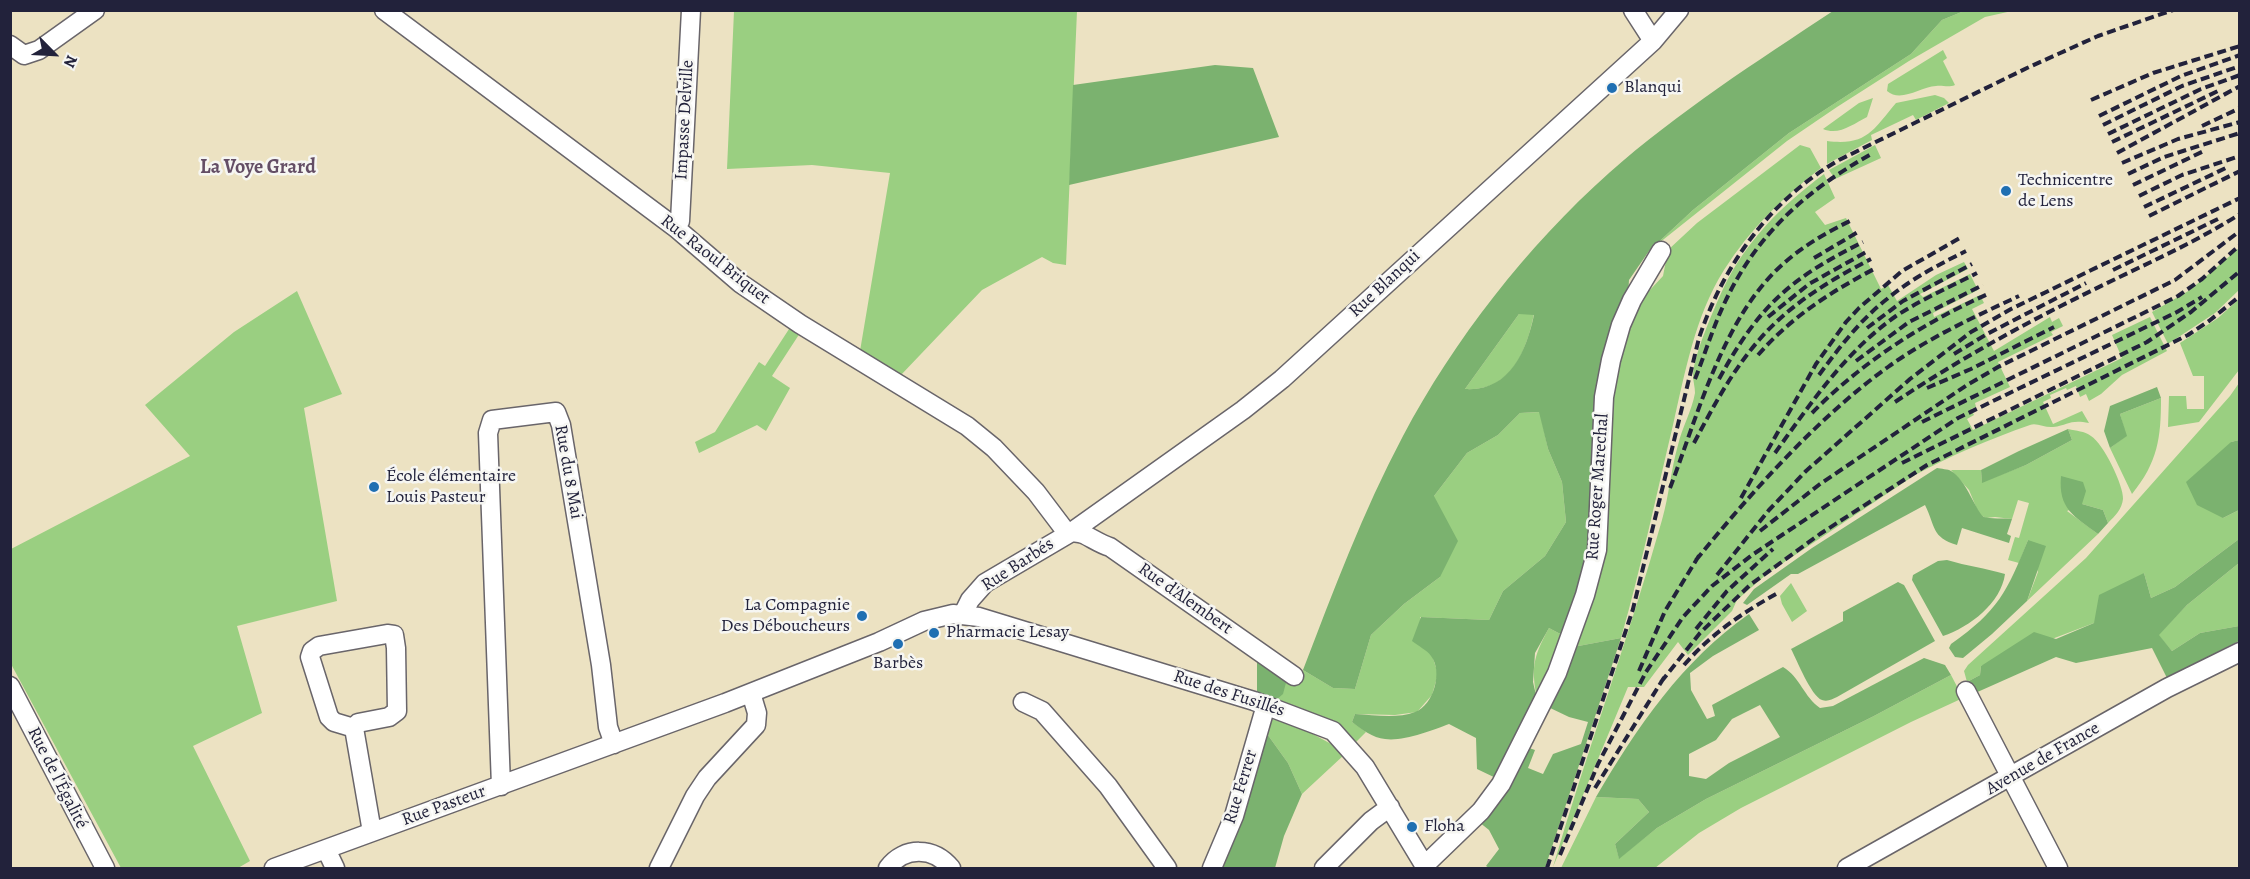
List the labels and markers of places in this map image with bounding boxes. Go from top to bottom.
place label: Blanqui [1624,77,1681,99]
marker: Blanqui [1605,81,1619,95]
place label: Technicentre de Lens [2018,170,2113,213]
marker: Technicentre de Lens [1999,184,2013,198]
place label: École élémentaire Louis Pasteur [386,466,516,508]
marker: École élémentaire Louis Pasteur [367,480,381,494]
place label: La Compagnie Des Déboucheurs [721,595,850,638]
marker: La Compagnie Des Déboucheurs [855,609,869,623]
place label: Pharmacie Lesay [946,622,1069,644]
marker: Pharmacie Lesay [927,626,941,640]
marker: Barbès [891,637,905,651]
place label: Barbès [873,653,923,675]
place label: Floha [1424,816,1465,838]
marker: Floha [1405,820,1419,834]

